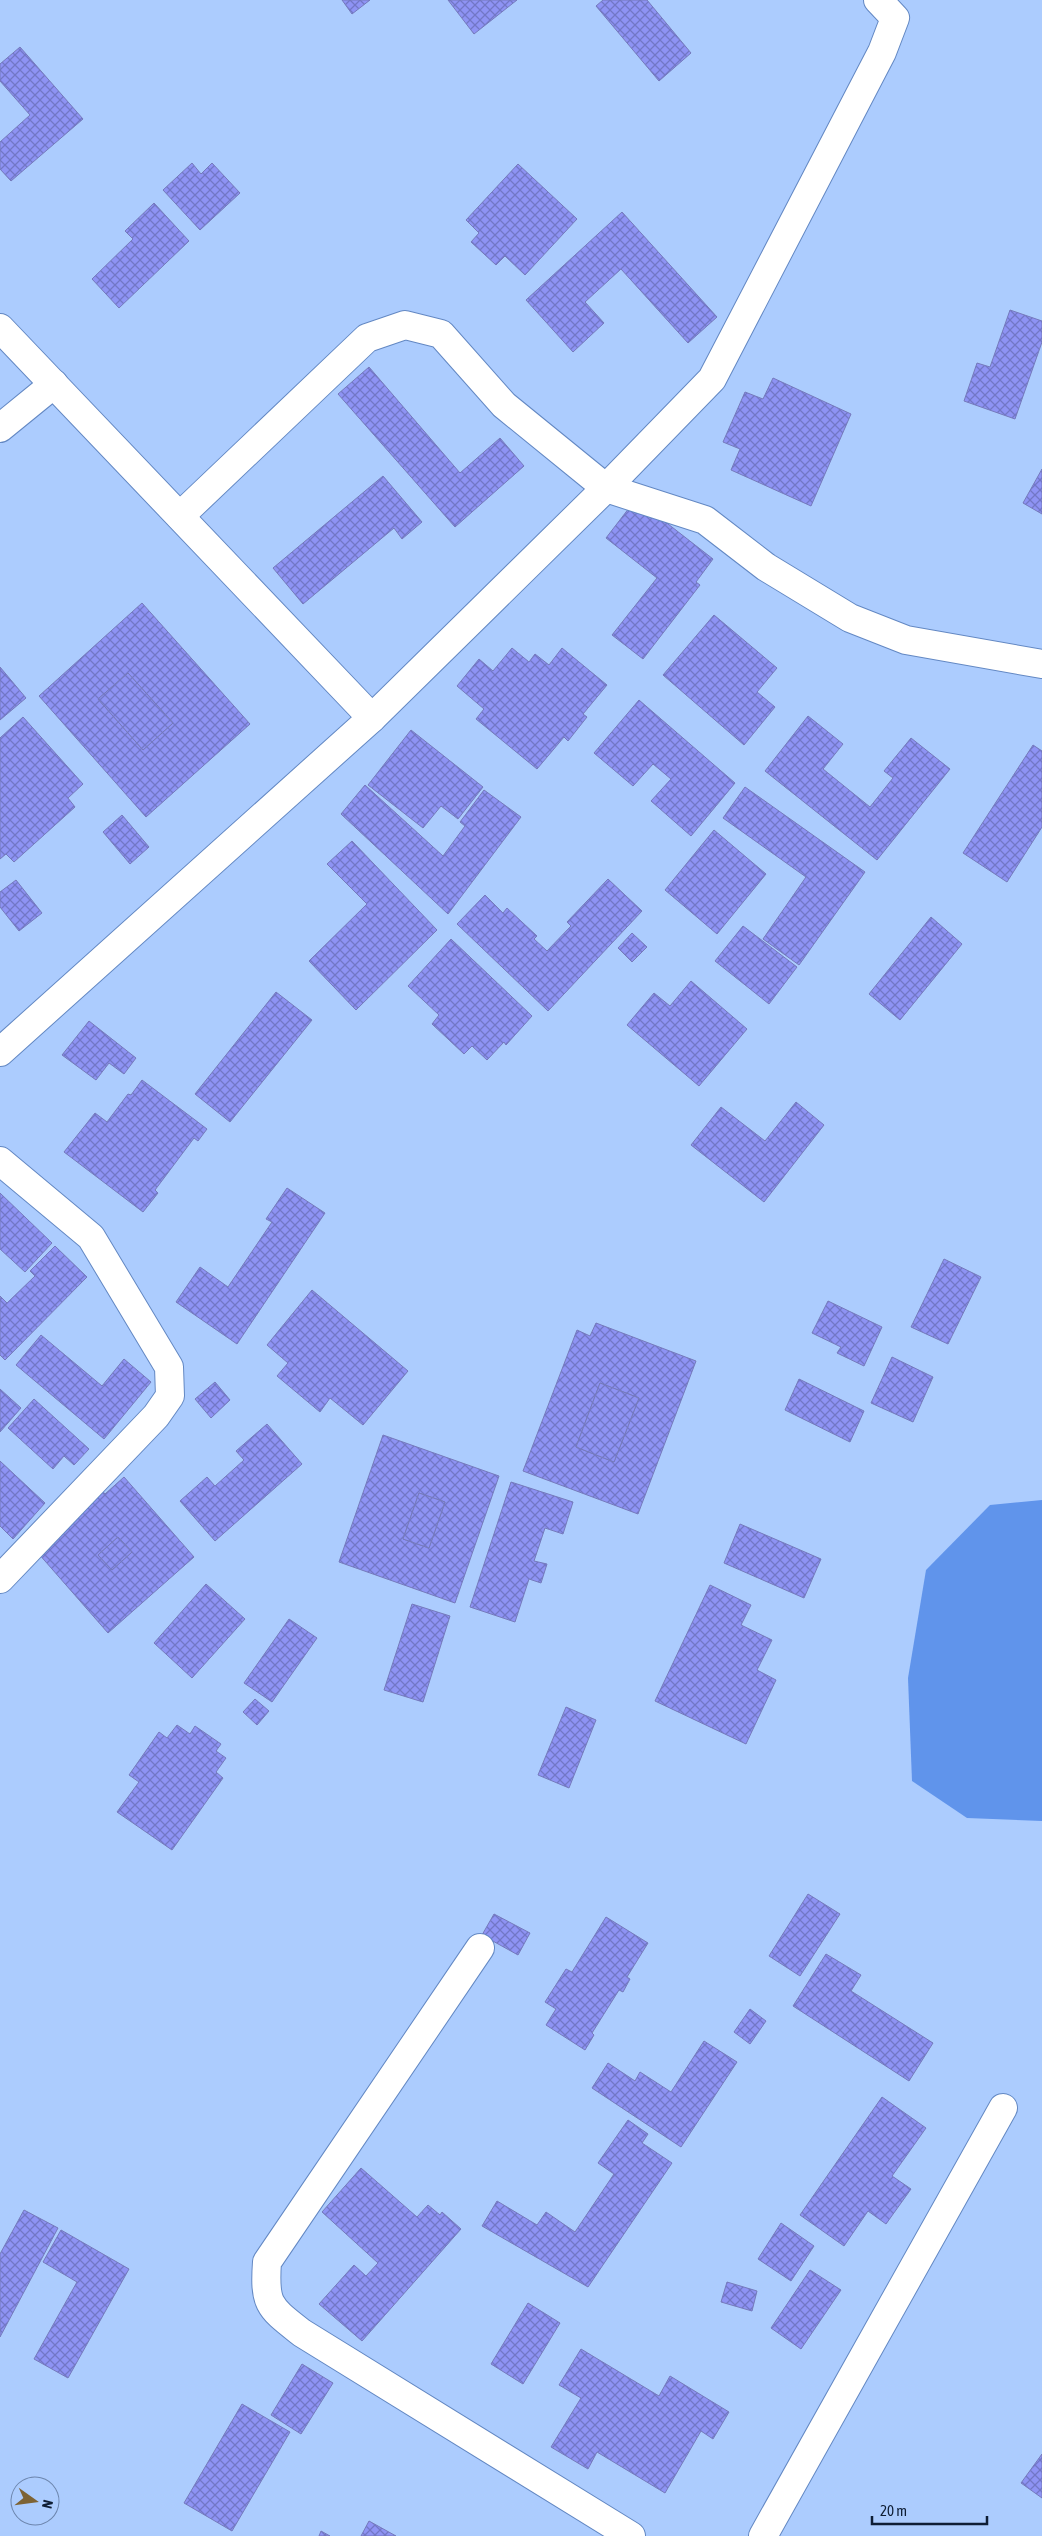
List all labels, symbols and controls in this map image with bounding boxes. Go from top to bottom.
north arrow [10,2476,60,2526]
scale bar [872,2494,987,2526]
text: N [39,2498,56,2510]
text: 20 m [880,2502,907,2519]

